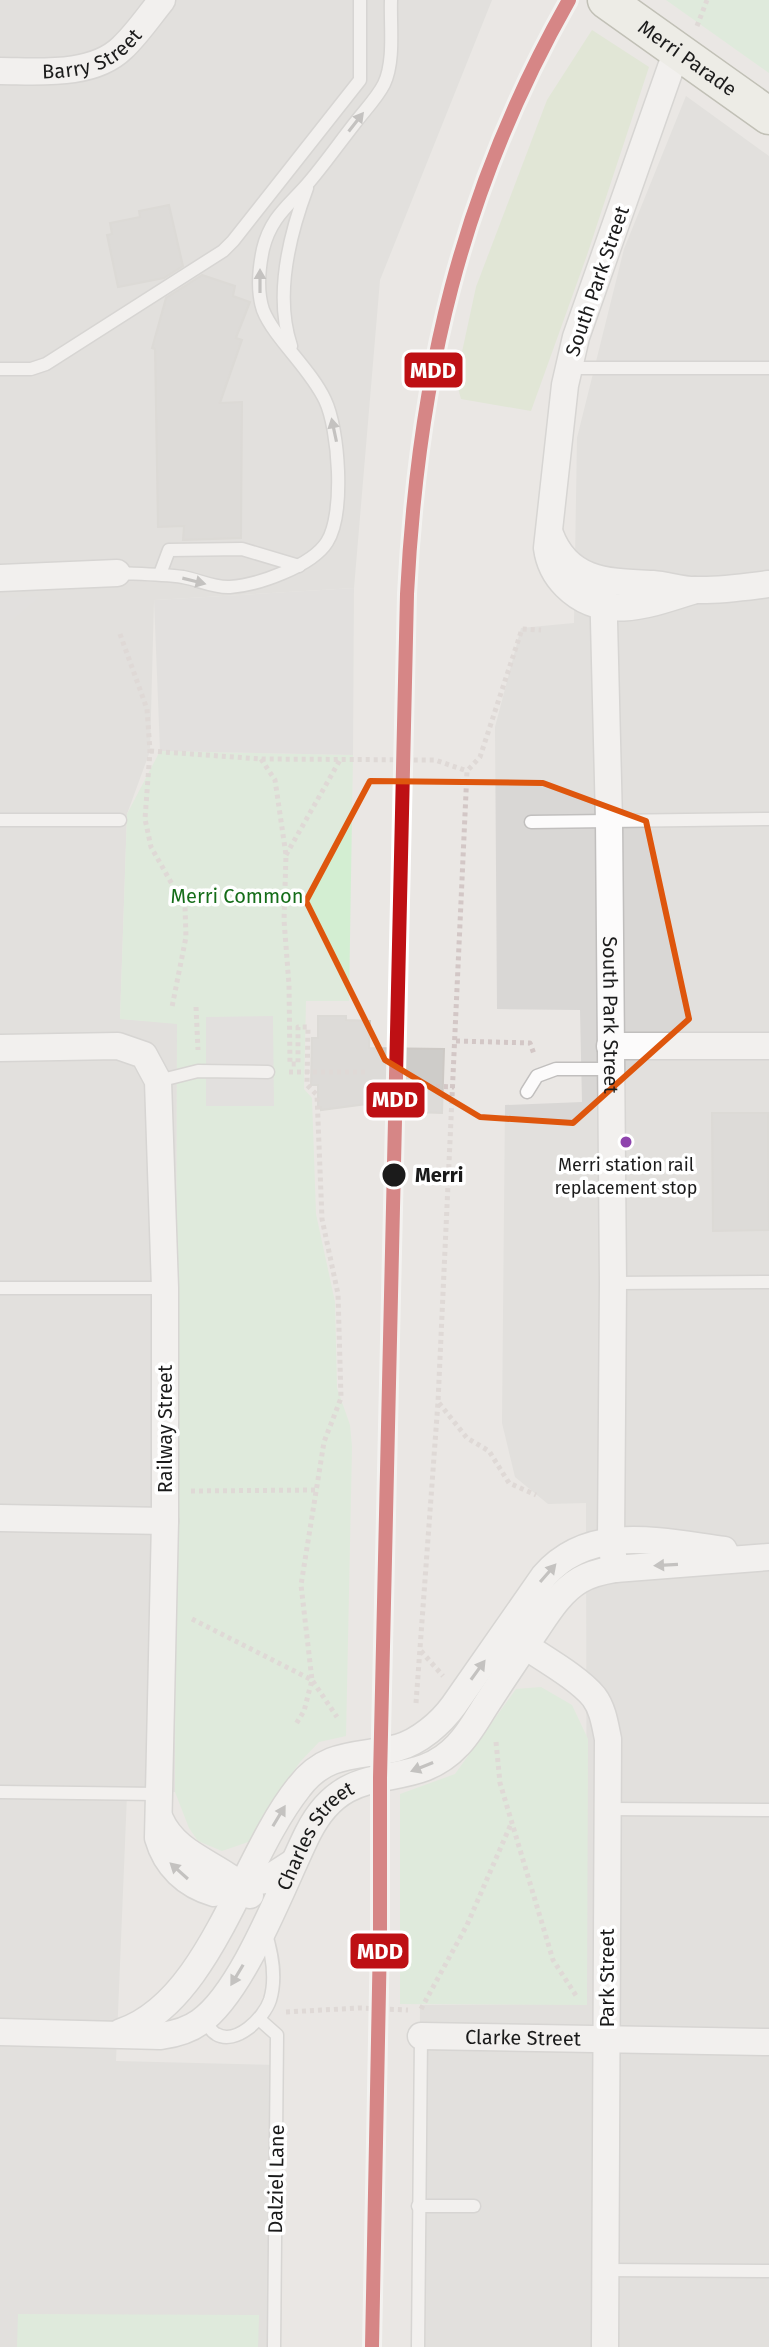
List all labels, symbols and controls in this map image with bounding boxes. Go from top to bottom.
street label: Merri Parade [634,15,741,101]
street label: Barry Street [42,23,147,84]
one-way arrow [347,112,364,132]
street label: South Park Street [560,202,634,359]
one-way arrow [254,268,266,293]
line badge: MDD [403,351,464,389]
text: MDD [410,357,456,384]
one-way arrow [327,418,340,443]
one-way arrow [182,575,207,587]
park label: Merri Common [171,884,304,908]
street label: South Park Street [598,936,623,1095]
line badge: MDD [365,1081,426,1119]
text: MDD [372,1086,418,1113]
marker: Merri station rail replacement stop [618,1134,634,1150]
place label: Merri station rail replacement stop [555,1154,697,1199]
marker: Merri [380,1161,408,1189]
place label: Merri [415,1163,463,1187]
street label: Railway Street [153,1364,177,1493]
one-way arrow [653,1558,678,1571]
one-way arrow [539,1563,556,1583]
one-way arrow [470,1660,485,1681]
one-way arrow [410,1761,434,1774]
street label: Charles Street [271,1776,358,1894]
one-way arrow [272,1805,286,1827]
one-way arrow [169,1863,189,1880]
street label: Park Street [595,1928,619,2027]
line badge: MDD [349,1932,410,1970]
text: MDD [357,1938,403,1965]
one-way arrow [231,1964,245,1986]
street label: Clarke Street [465,2025,582,2051]
street label: Dalziel Lane [263,2124,289,2234]

